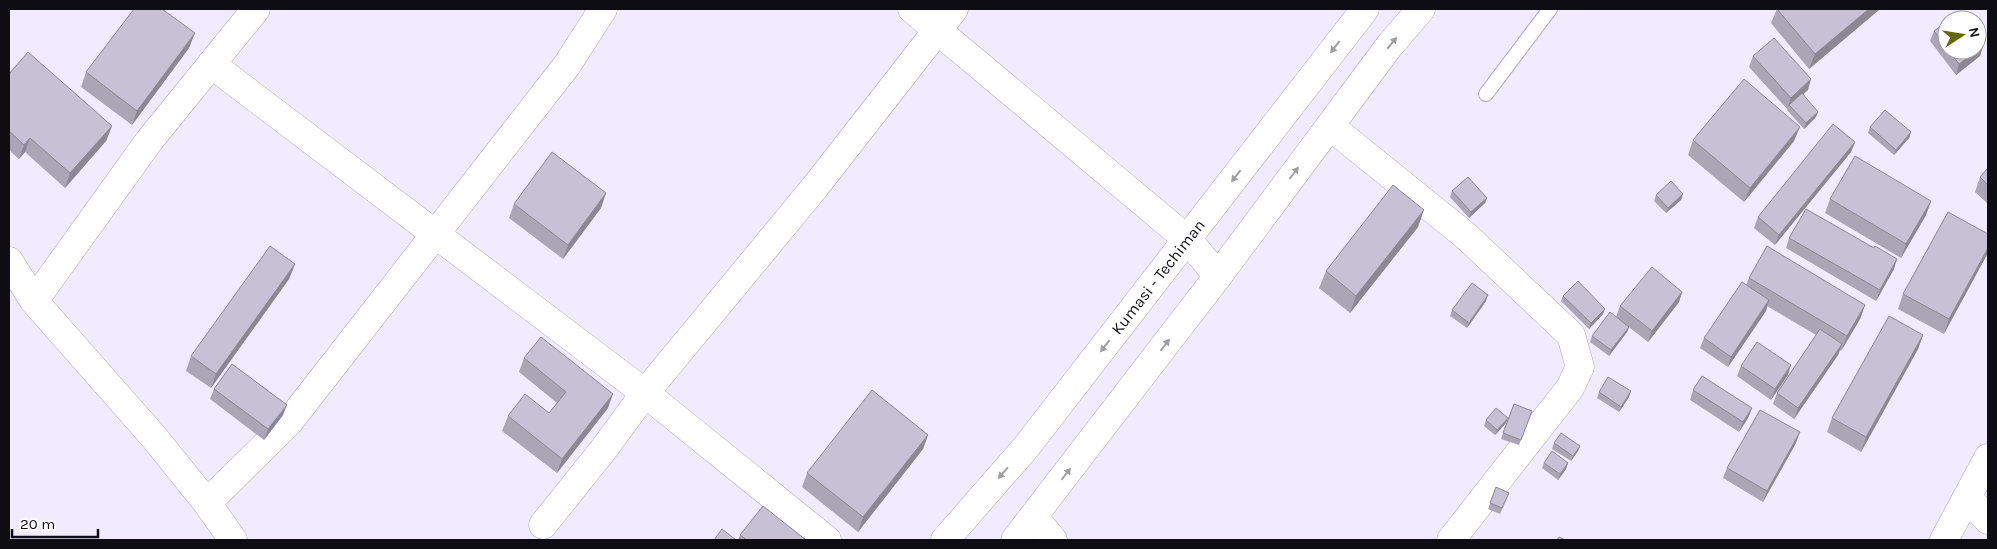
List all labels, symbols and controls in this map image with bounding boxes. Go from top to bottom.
north arrow [1937,10,1987,60]
text: N [1965,26,1984,39]
one-way arrow [1386,37,1397,50]
one-way arrow [1330,40,1341,53]
one-way arrow [1288,167,1299,180]
one-way arrow [1231,169,1242,182]
street label: Kumasi - Techiman [1107,216,1209,338]
one-way arrow [1160,338,1170,352]
one-way arrow [1099,339,1110,352]
one-way arrow [998,467,1009,479]
one-way arrow [1061,467,1071,481]
scale bar [12,506,99,538]
text: 20 m [20,515,55,533]

